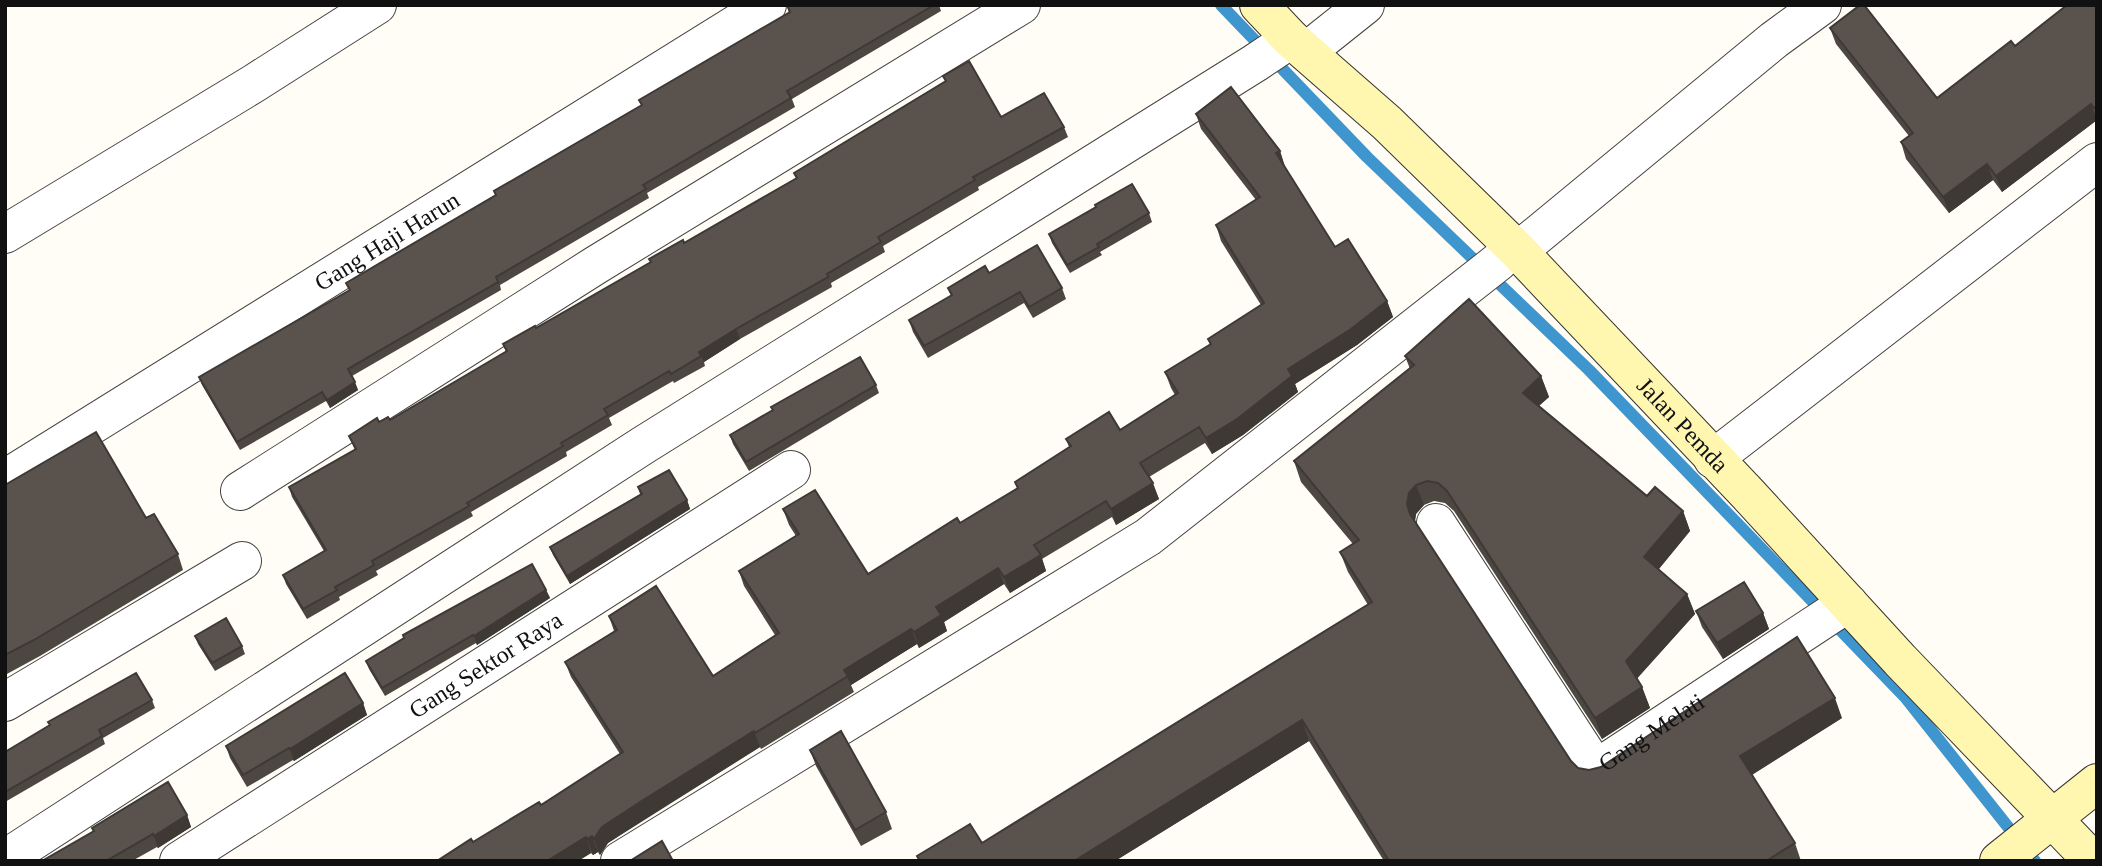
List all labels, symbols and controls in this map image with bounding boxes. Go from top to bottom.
street label: Gang Haji Harun [310,187,464,296]
street label: Jalan Pemda [1632,372,1734,478]
street label: Gang Sektor Raya [405,607,567,723]
street label: Gang Melati [1594,688,1709,776]

